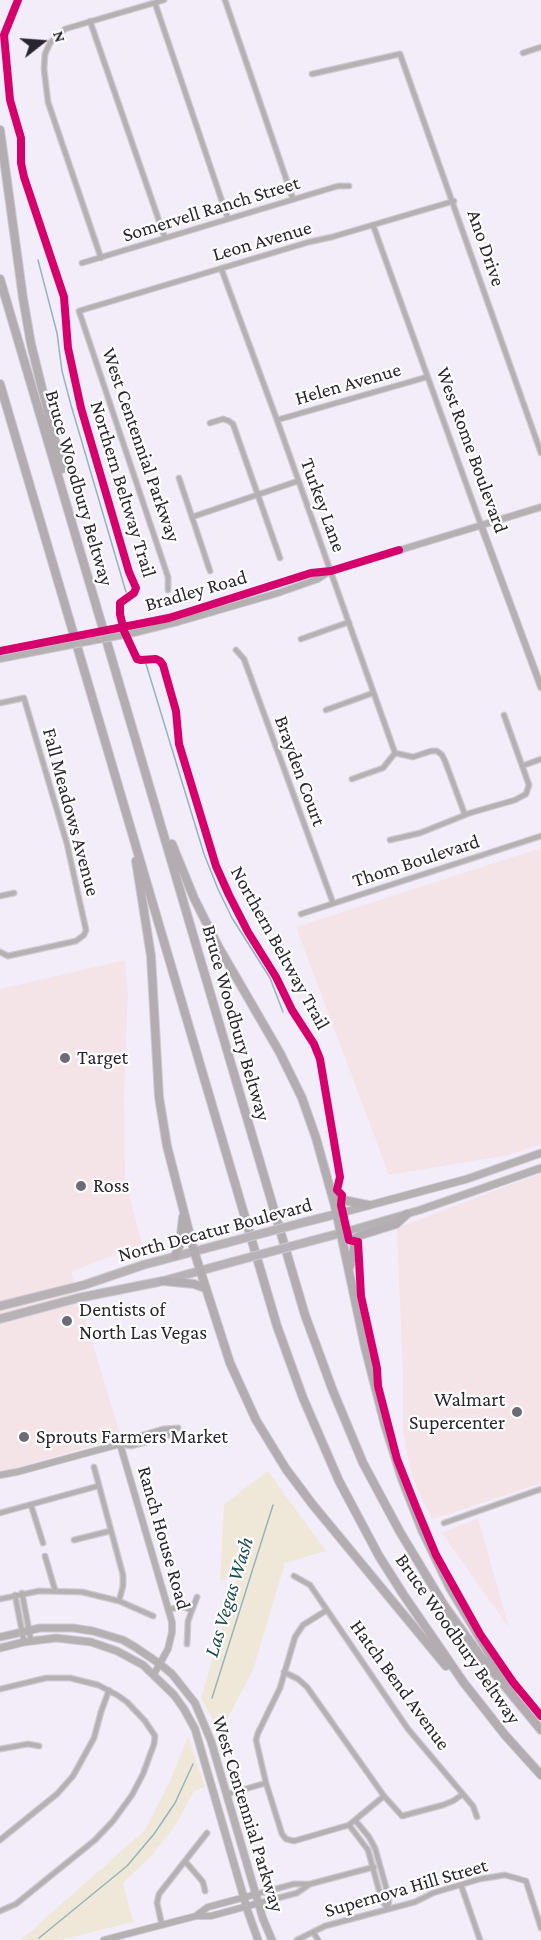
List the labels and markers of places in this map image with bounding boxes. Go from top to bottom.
place label: Target [77,1046,128,1070]
marker: Target [58,1051,72,1065]
place label: Ross [93,1174,129,1198]
marker: Ross [74,1179,88,1193]
place label: Dentists of North Las Vegas [79,1298,207,1345]
marker: Dentists of North Las Vegas [60,1314,74,1328]
place label: Walmart Supercenter [409,1388,505,1435]
marker: Walmart Supercenter [510,1405,524,1419]
place label: Sprouts Farmers Market [36,1425,228,1449]
marker: Sprouts Farmers Market [17,1430,31,1444]

